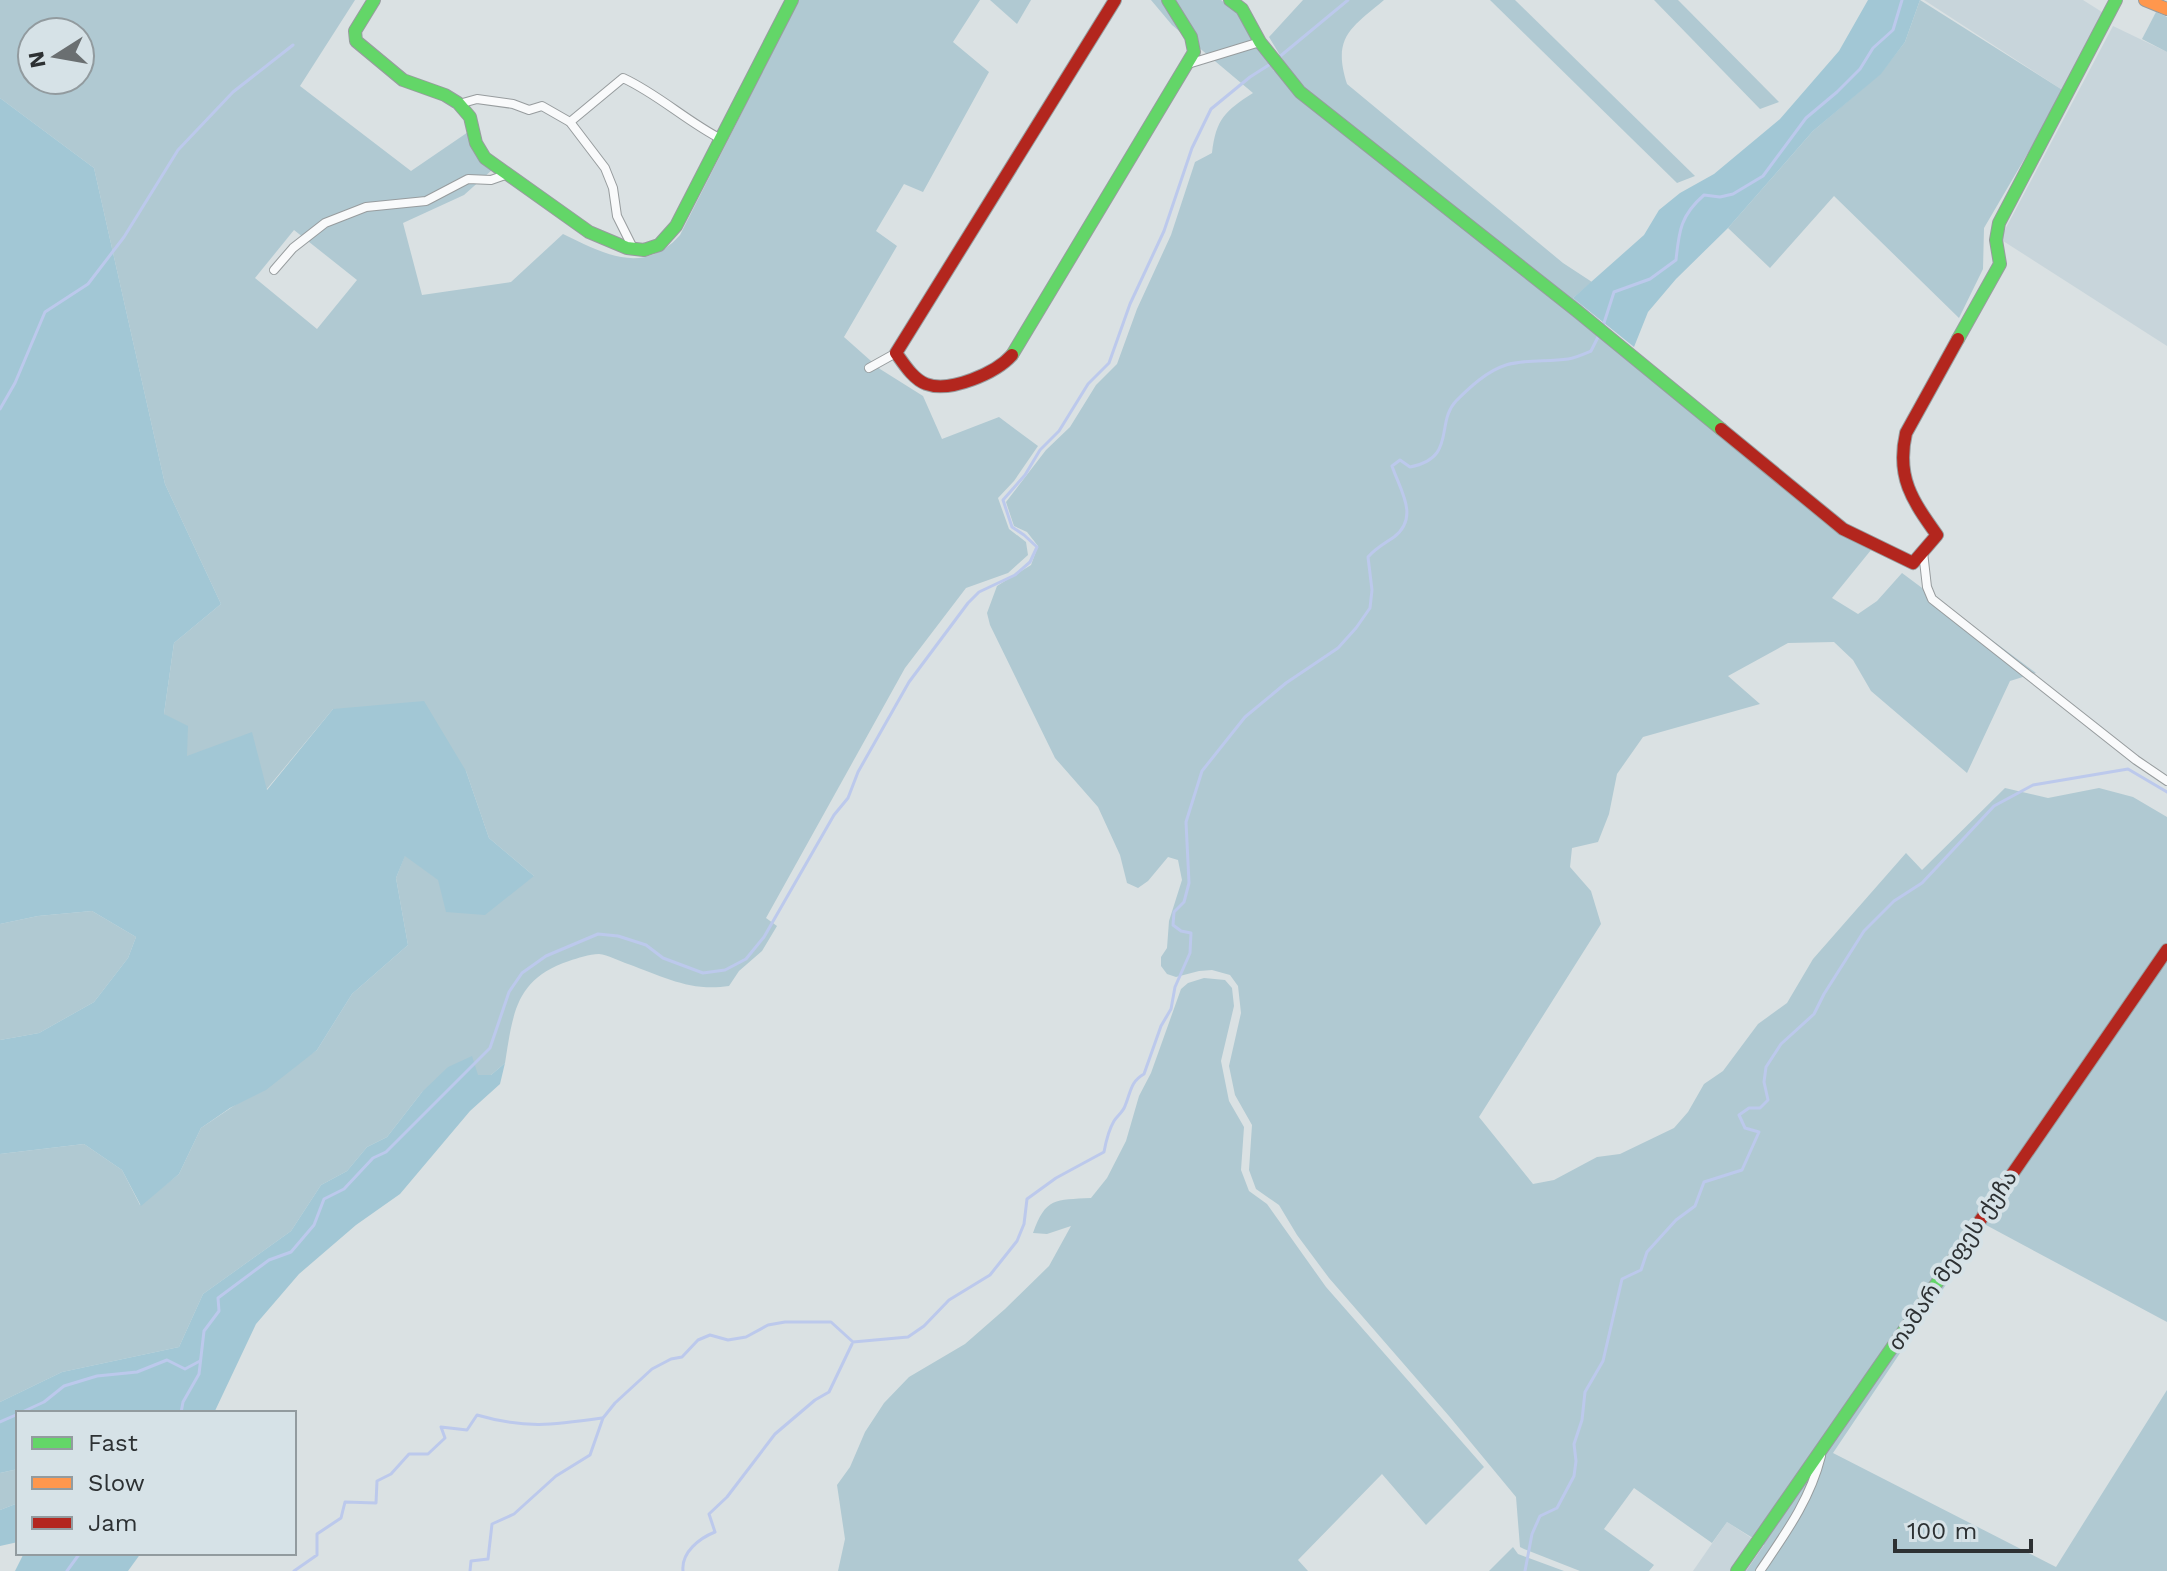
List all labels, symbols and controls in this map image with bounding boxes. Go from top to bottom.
north arrow [16,16,96,96]
text: N [23,49,51,70]
street label: თამარ მეფეს ქუჩა [1883,1166,2022,1355]
legend [16,1411,296,1555]
text: Fast [88,1429,138,1457]
text: Slow [88,1469,145,1497]
scale bar [1895,1503,2031,1553]
text: Jam [88,1509,138,1537]
text: 100 m [1907,1517,1977,1545]

